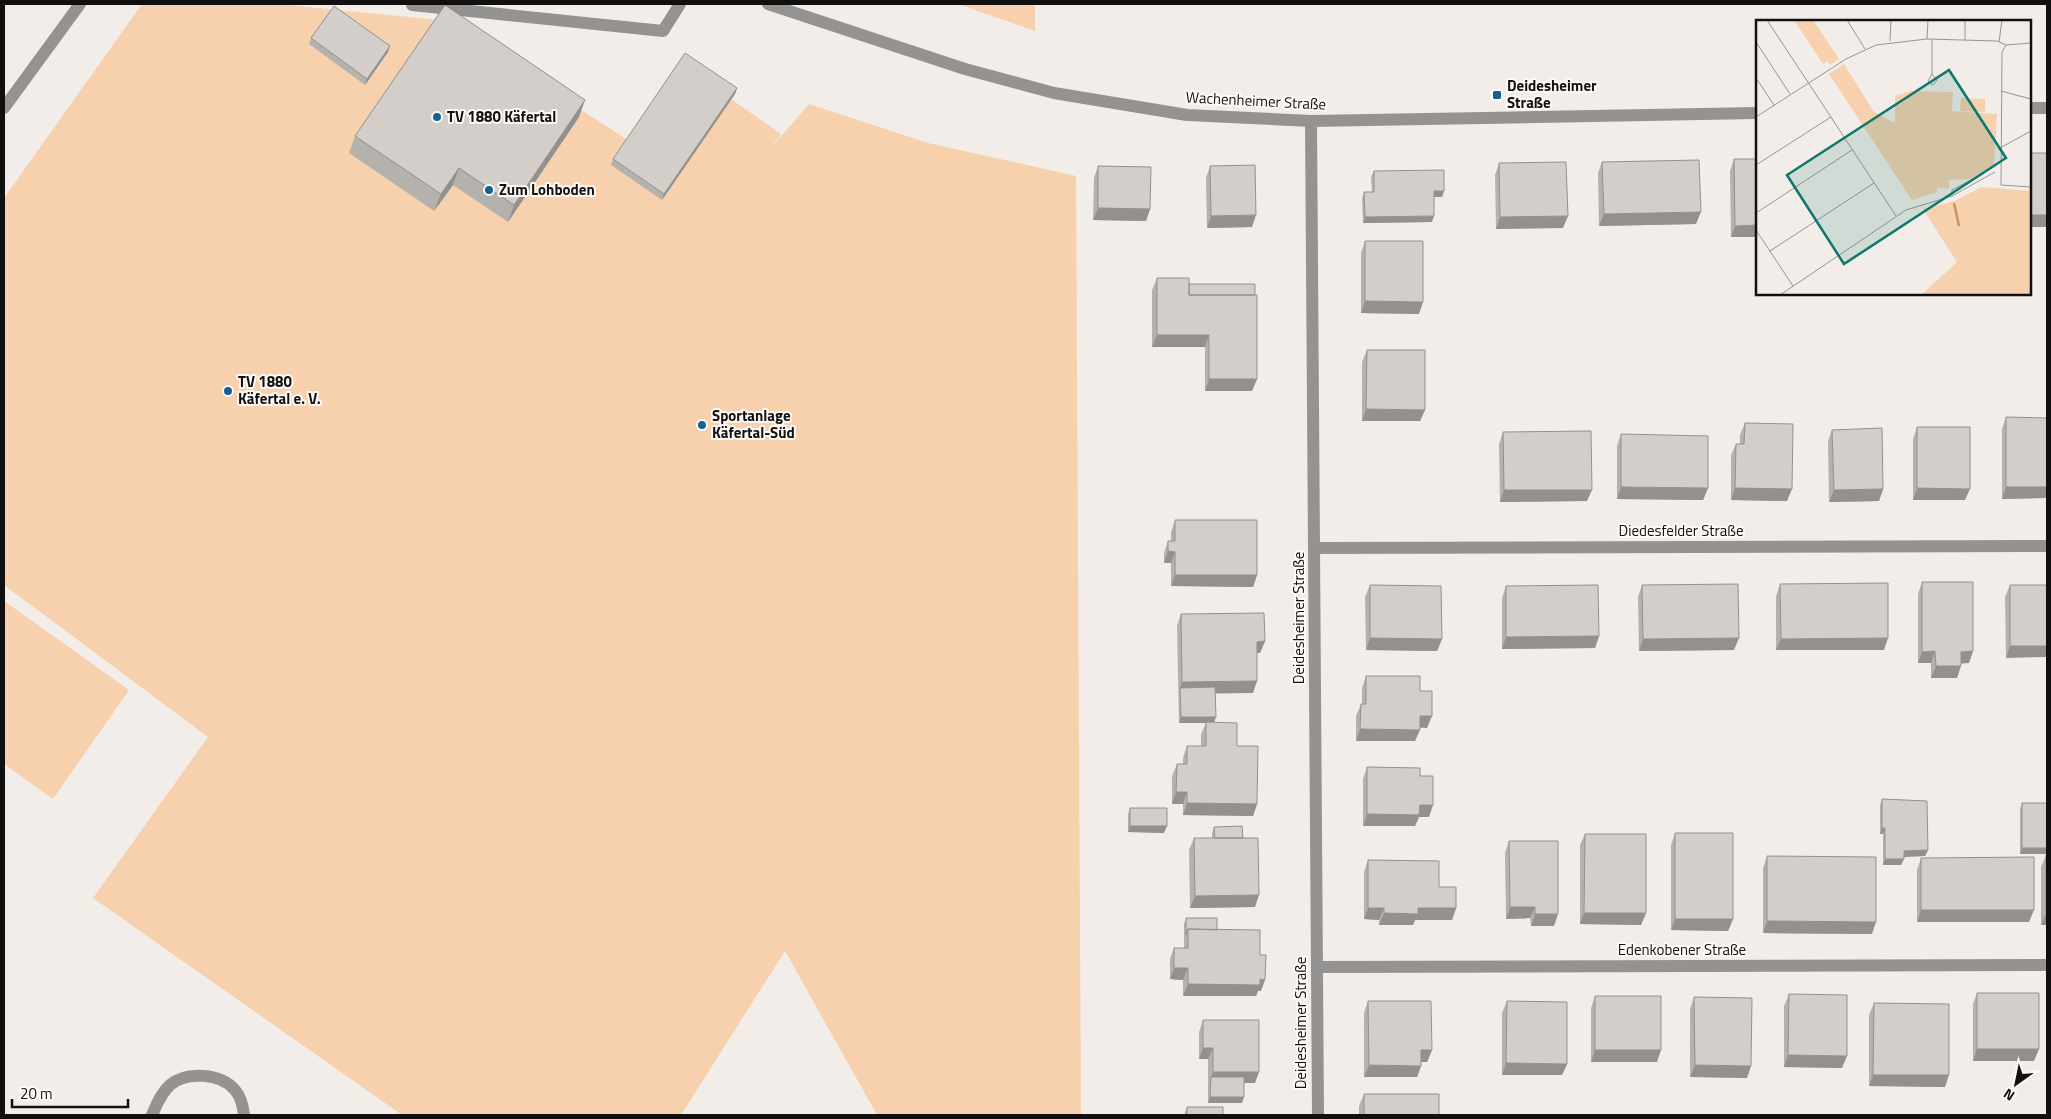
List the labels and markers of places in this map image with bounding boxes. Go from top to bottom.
place label: Deidesheimer Straße [1507,74,1597,114]
marker: Deidesheimer Straße [1491,89,1503,101]
place label: TV 1880 Käfertal [447,105,556,128]
marker: TV 1880 Käfertal [431,111,443,123]
place label: Zum Lohboden [499,178,595,201]
marker: Zum Lohboden [483,184,495,196]
place label: TV 1880 Käfertal e. V. [238,370,321,410]
marker: TV 1880 Käfertal e. V. [222,385,234,397]
place label: Sportanlage Käfertal-Süd [712,404,795,444]
marker: Sportanlage Käfertal-Süd [696,419,708,431]

